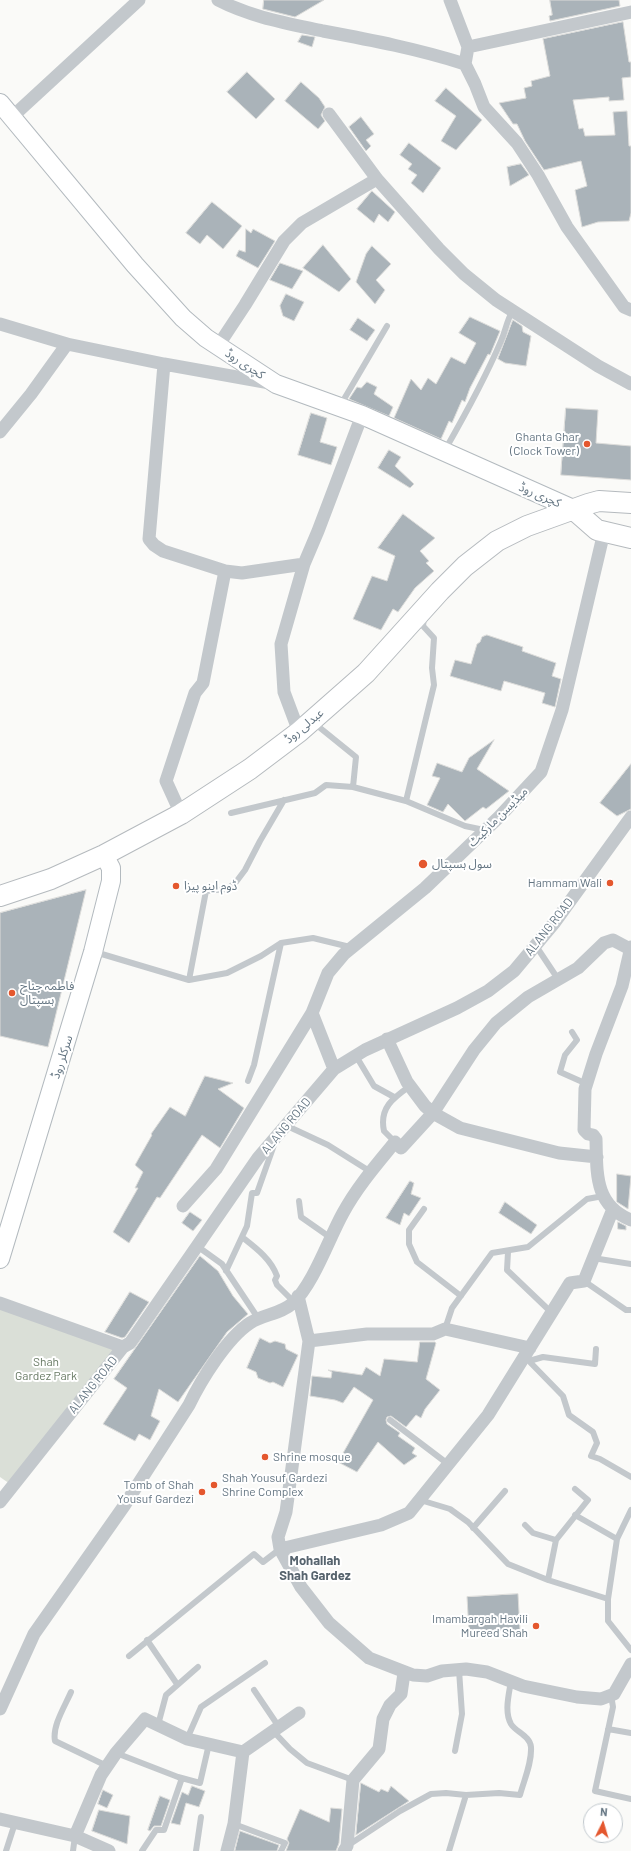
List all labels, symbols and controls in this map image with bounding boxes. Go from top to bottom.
street label: کچری روڈ [222,346,268,382]
place label: Ghanta Ghar (Clock Tower) [510,430,579,458]
marker: Ghanta Ghar (Clock Tower) [582,439,592,449]
street label: کچری روڈ [517,480,563,510]
street label: عبدلی روڈ [282,706,326,746]
street label: میڈیسن مارکیٹ [465,784,531,850]
place label: سول ہسپتال [432,857,492,871]
marker: سول ہسپتال [417,858,429,870]
place label: Hammam Wali [528,876,602,890]
marker: Hammam Wali [605,878,615,888]
place label: ڈوم اینو پیزا [184,879,237,893]
marker: ڈوم اینو پیزا [171,881,181,891]
street label: ALANG ROAD [522,895,576,959]
place label: فاطمہ جناح ہسپتال [20,979,74,1007]
marker: فاطمہ جناح ہسپتال [7,988,17,998]
street label: سرکلر روڈ [48,1033,76,1081]
street label: ALANG ROAD [258,1095,314,1157]
street label: ALANG ROAD [66,1354,120,1416]
park label: Shah Gardez Park [15,1355,77,1383]
place label: Shrine mosque [273,1450,351,1464]
marker: Shrine mosque [260,1452,270,1462]
place label: Shah Yousuf Gardezi Shrine Complex [222,1471,327,1499]
place label: Tomb of Shah Yousuf Gardezi [117,1478,194,1506]
marker: Shah Yousuf Gardezi Shrine Complex [209,1480,219,1490]
marker: Tomb of Shah Yousuf Gardezi [197,1487,207,1497]
district label: Mohallah Shah Gardez [279,1553,351,1584]
place label: Imambargah Havili Mureed Shah [432,1612,528,1640]
marker: Imambargah Havili Mureed Shah [531,1621,541,1631]
north arrow [583,1803,623,1843]
text: N [600,1805,608,1818]

